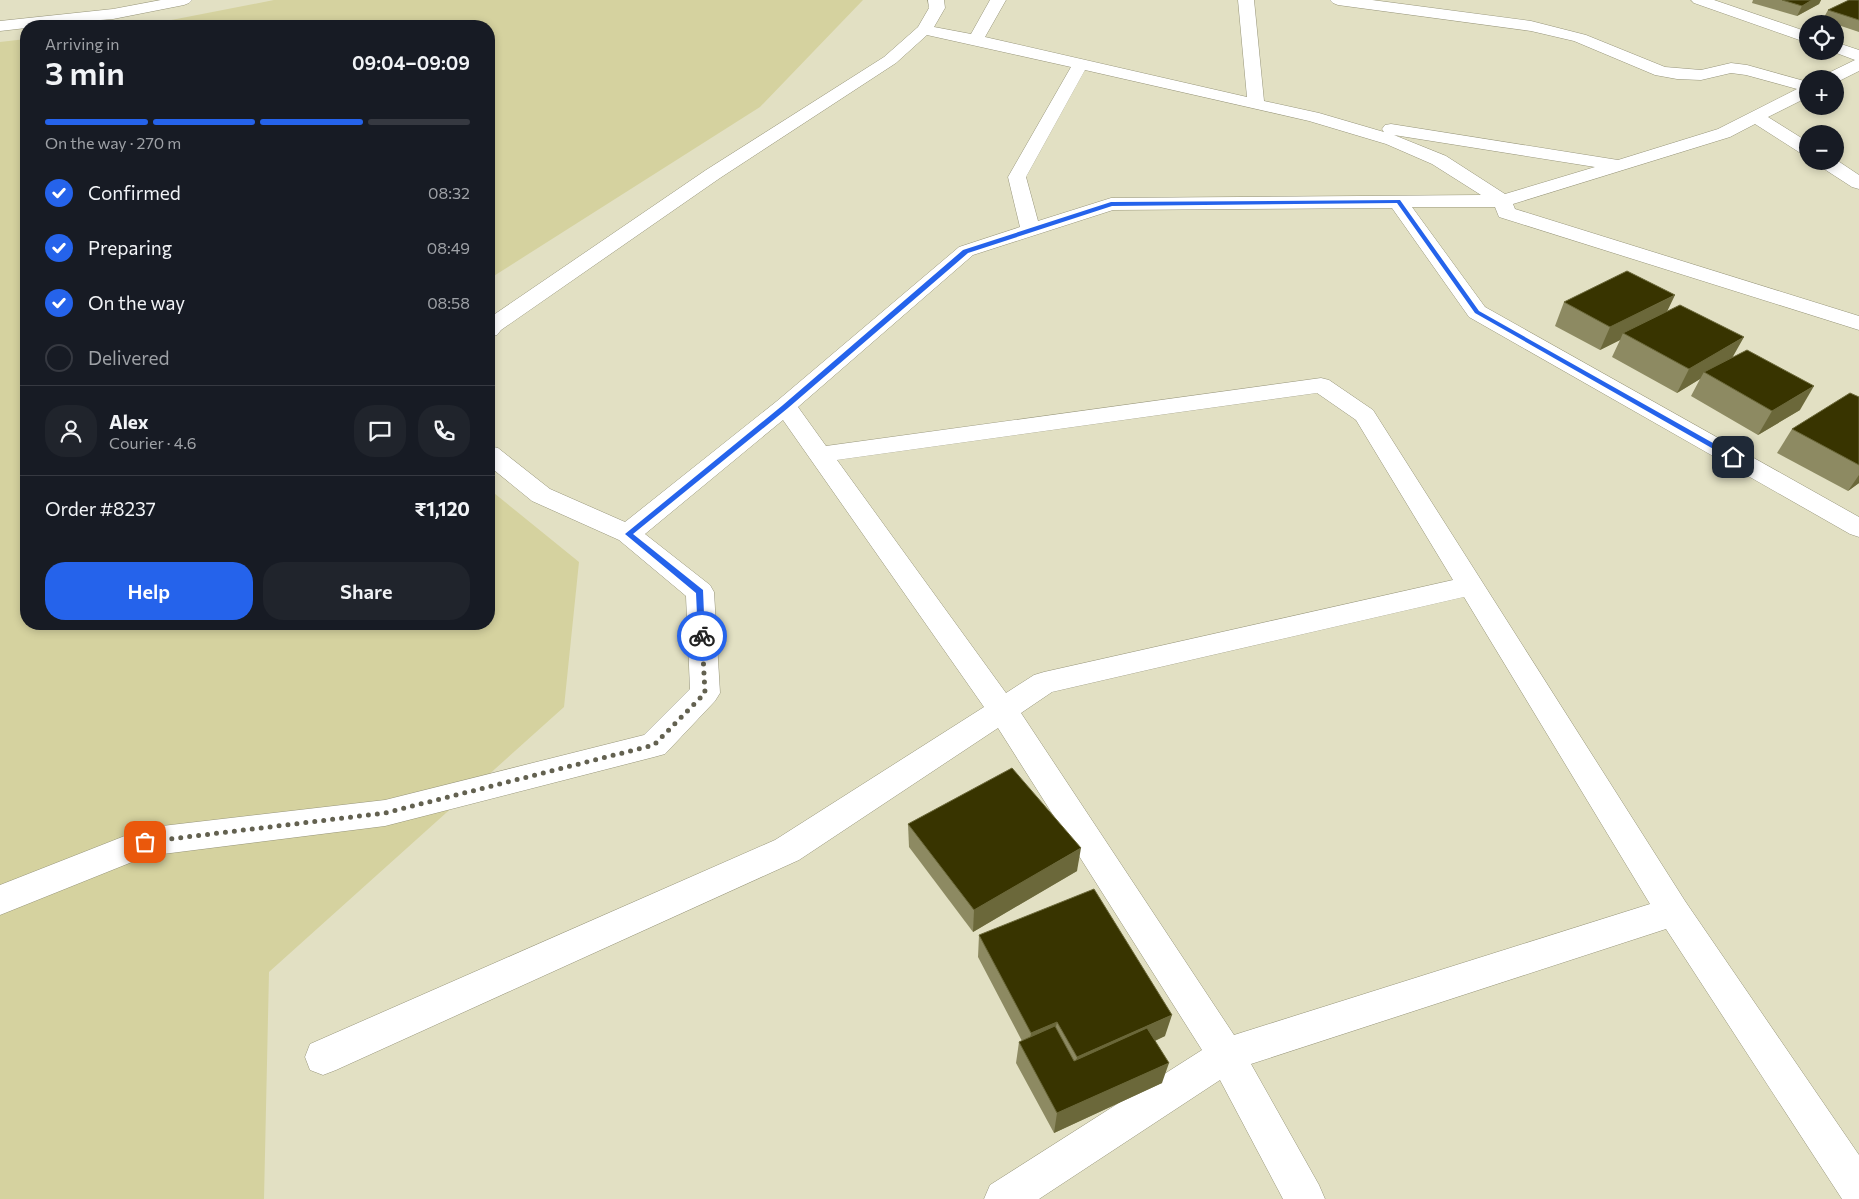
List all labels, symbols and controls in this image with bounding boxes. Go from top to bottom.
map controls [1799,15,1844,170]
button: locate [1799,15,1844,60]
text: Arriving in [45,34,119,53]
text: 09:04–09:09 [352,51,470,74]
text: 3 min [45,52,125,92]
button: + [1799,70,1844,115]
button: − [1799,125,1844,170]
text: On the way · 270 m [45,133,181,152]
icon: check [45,179,73,207]
text: Confirmed [88,181,181,204]
text: 08:32 [428,183,470,202]
icon: check [45,234,73,262]
text: Preparing [88,236,172,259]
text: 08:49 [427,238,470,257]
icon: check [45,289,73,317]
text: On the way [88,291,185,314]
text: 08:58 [427,293,470,312]
text: Delivered [88,346,169,369]
button: person [45,405,97,457]
button: chat [354,405,406,457]
button: phone [418,405,470,457]
text: Alex [109,410,149,433]
text: Courier · 4.6 [109,433,196,452]
pin [1712,436,1754,478]
icon: home [1719,443,1747,471]
text: Order #8237 [45,497,156,520]
text: ₹1,120 [414,497,470,520]
button: Help [45,562,253,620]
button: Share [263,562,470,620]
courier [677,611,727,661]
icon: bike [688,622,716,650]
pin [124,821,166,863]
icon: bag [131,828,159,856]

